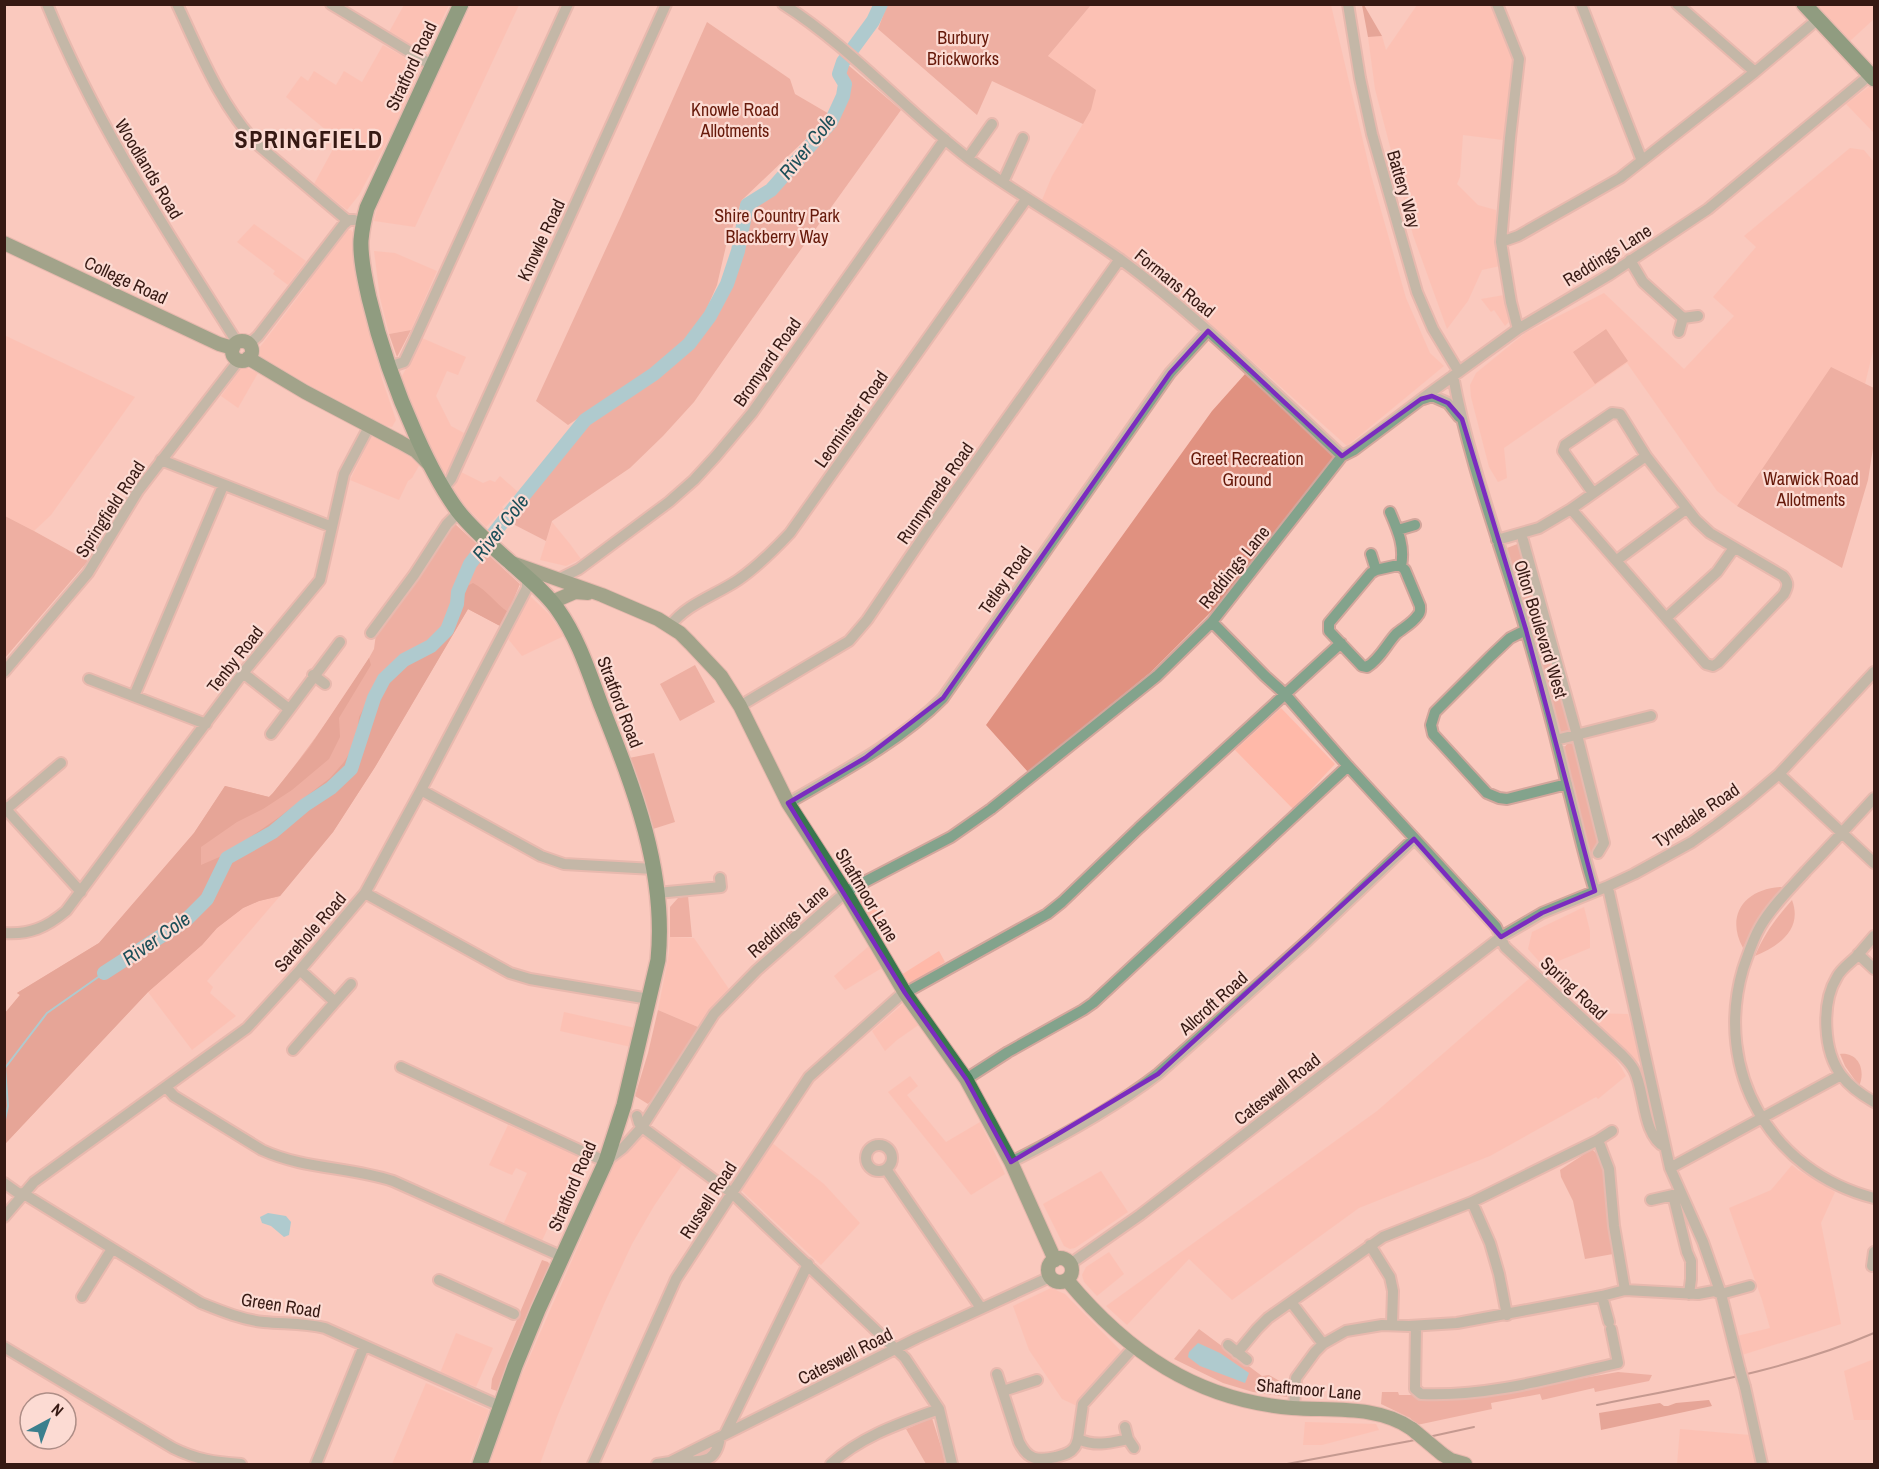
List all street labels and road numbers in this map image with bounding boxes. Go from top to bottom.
street label: Stratford Road [379,17,443,115]
street label: Woodlands Road [109,114,189,224]
street label: Battery Way [1381,147,1427,231]
street label: Knowle Road [511,195,571,285]
street label: Reddings Lane [1558,218,1656,292]
street label: Formans Road [1129,243,1221,323]
street label: College Road [80,250,172,310]
street label: Bromyard Road [727,312,807,412]
street label: Leominster Road [808,365,894,473]
street label: Runnymede Road [891,437,979,549]
street label: Springfield Road [69,456,151,562]
street label: Reddings Lane [1193,520,1275,614]
street label: Tetley Road [972,541,1038,619]
street label: Olton Boulevard West [1508,557,1574,701]
street label: Tenby Road [201,620,269,698]
street label: Stratford Road [591,653,649,751]
street label: Tynedale Road [1648,777,1744,853]
street label: Shaftmoor Lane [829,844,905,946]
street label: Reddings Lane [742,879,834,963]
street label: Sarehole Road [268,887,352,977]
street label: Spring Road [1535,951,1613,1025]
street label: Allcroft Road [1172,965,1253,1041]
street label: Cateswell Road [1229,1047,1325,1131]
street label: Stratford Road [542,1137,602,1235]
street label: Russell Road [674,1156,742,1244]
street label: Green Road [239,1286,323,1324]
street label: Cateswell Road [793,1321,897,1391]
street label: Shaftmoor Lane [1256,1372,1362,1406]

